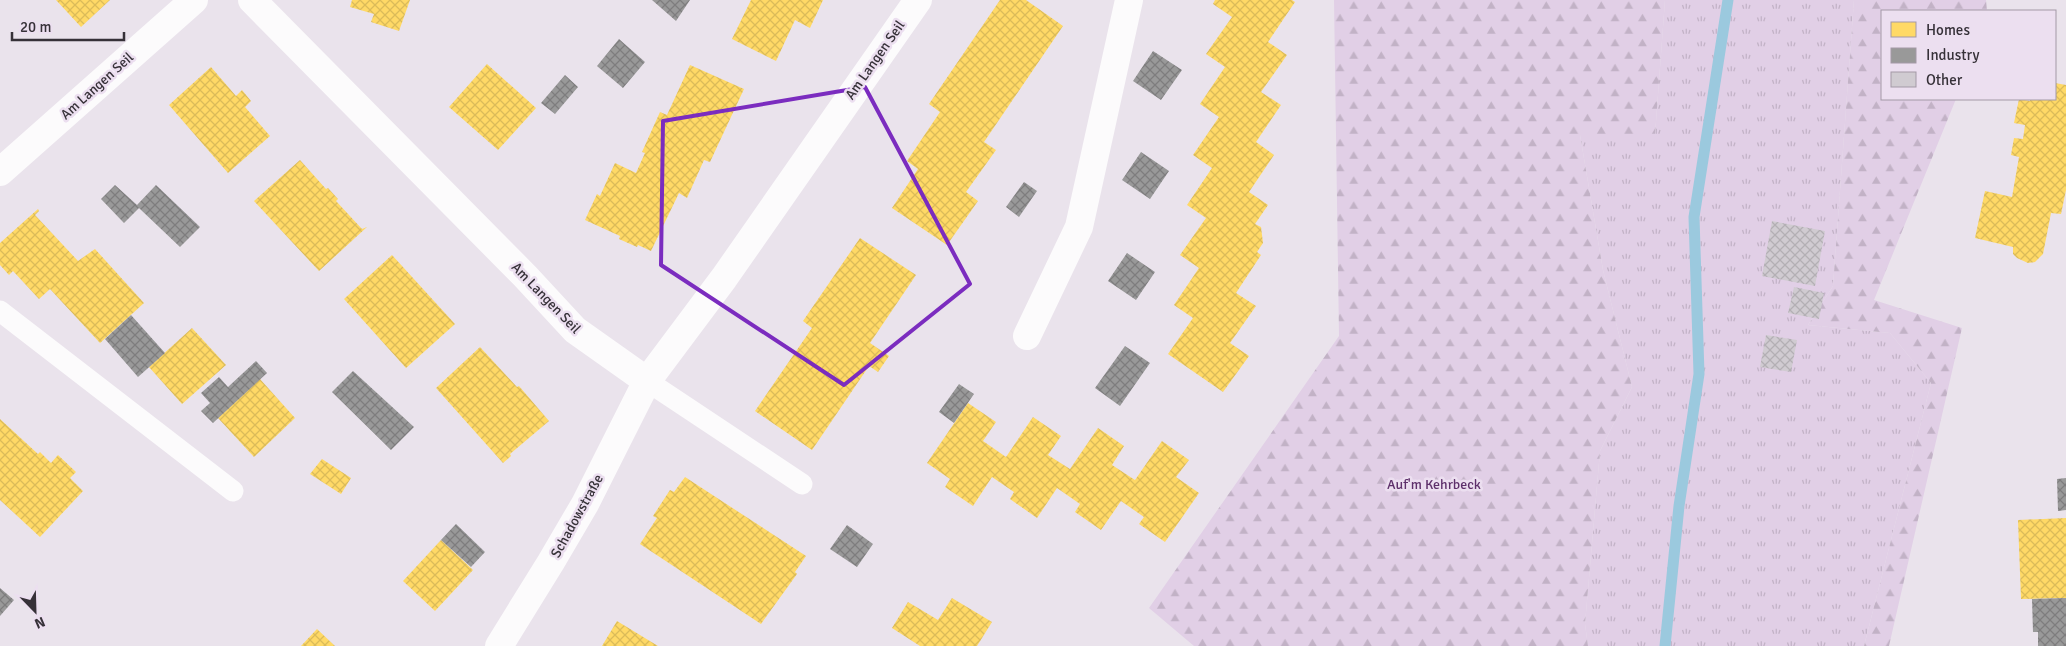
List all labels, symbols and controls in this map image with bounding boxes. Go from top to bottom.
scale bar [12,10,125,42]
legend [1881,10,2056,100]
street label: Am Langen Seil [842,17,908,103]
text: 20 m [20,18,51,36]
text: Homes [1926,21,1970,39]
text: Industry [1926,46,1979,64]
street label: Am Langen Seil [57,49,137,123]
text: Other [1926,71,1963,89]
street label: Am Langen Seil [508,259,584,337]
street label: Schadowstraße [547,471,607,561]
park label: Auf'm Kehrbeck [1387,476,1481,493]
north arrow [10,586,60,636]
text: N [32,613,48,632]

